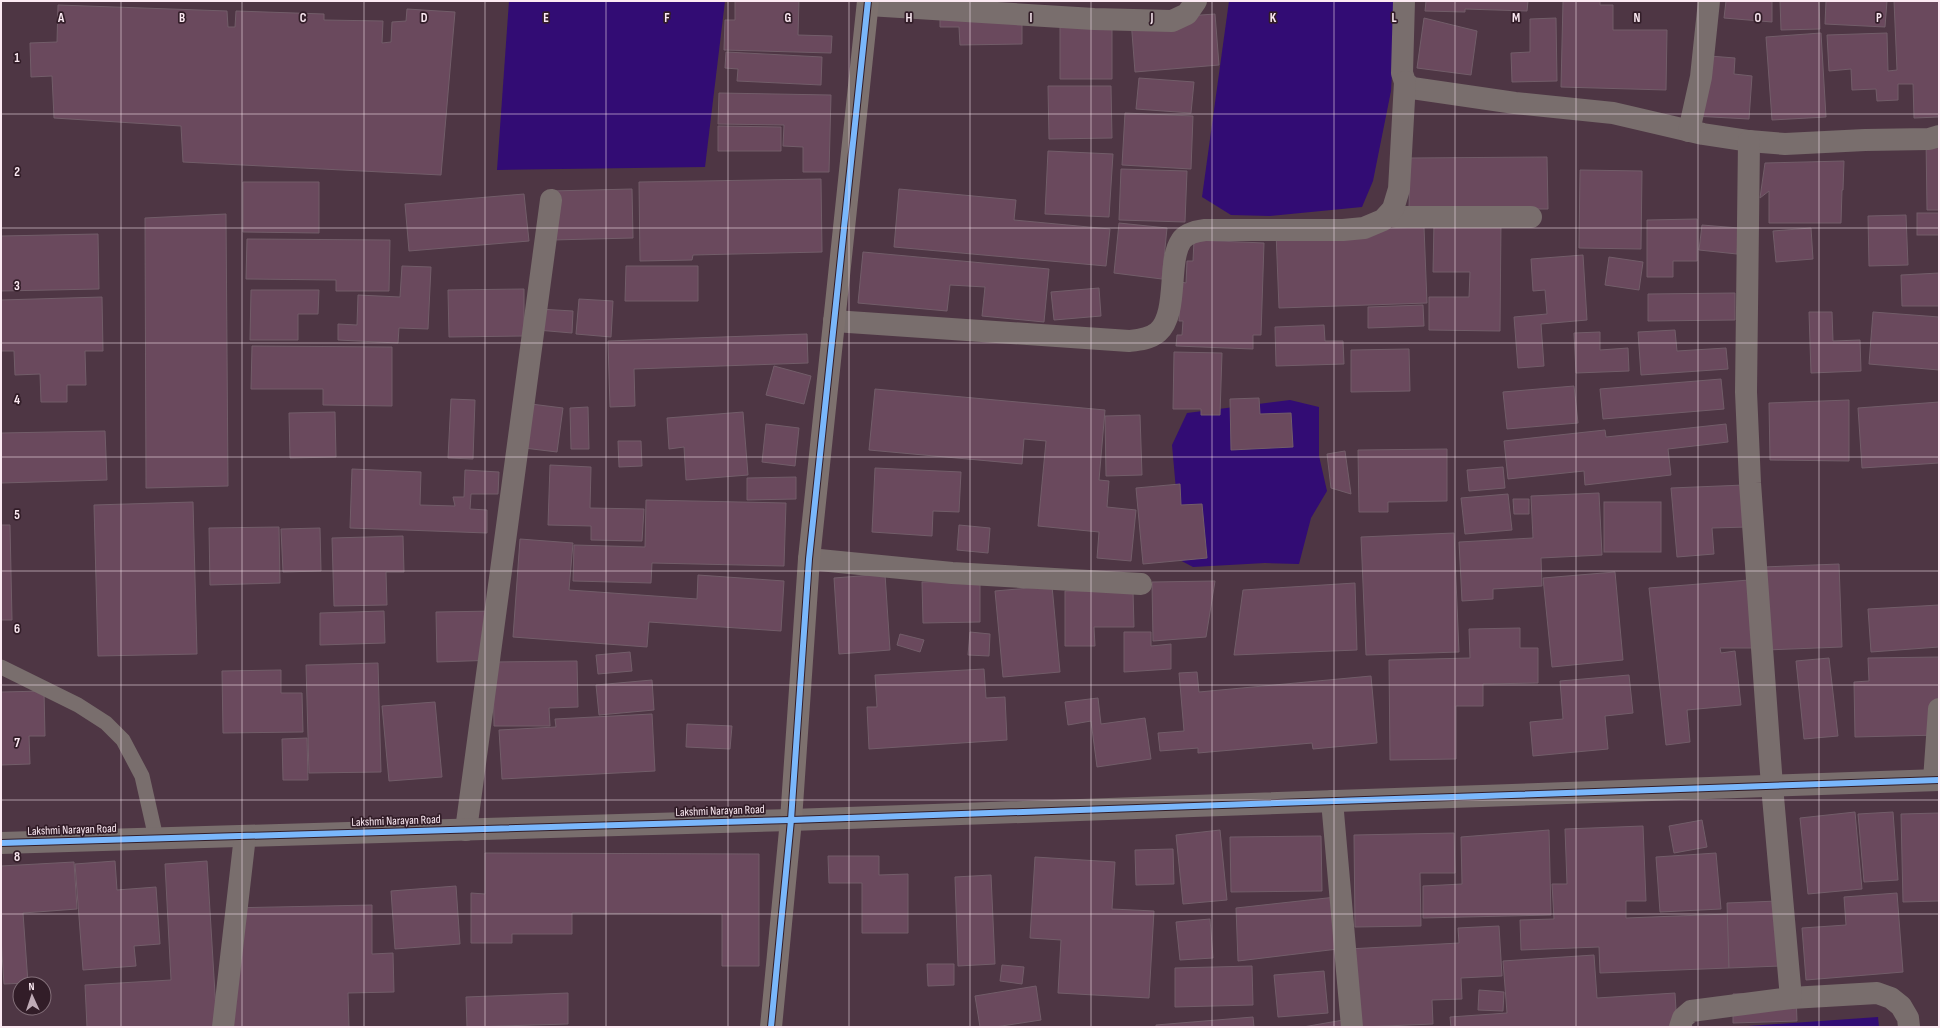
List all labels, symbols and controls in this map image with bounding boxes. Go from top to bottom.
text: A [57,10,65,26]
text: B [179,10,185,26]
text: C [300,10,307,26]
text: D [421,10,428,26]
text: E [543,10,549,26]
text: F [664,10,670,26]
text: G [785,10,792,26]
text: H [906,10,913,26]
text: I [1030,10,1033,26]
text: J [1150,10,1154,26]
text: K [1270,10,1277,26]
text: L [1391,10,1397,26]
text: M [1512,10,1520,26]
text: N [1634,10,1641,26]
text: O [1755,10,1762,26]
text: P [1876,10,1882,26]
text: 1 [14,50,20,66]
text: 2 [14,164,20,180]
text: 3 [14,278,20,294]
text: 4 [14,392,20,408]
text: 5 [14,507,20,523]
text: 6 [14,621,20,637]
text: 7 [14,735,20,751]
street label: Lakshmi Narayan Road [675,802,765,820]
street label: Lakshmi Narayan Road [351,812,441,830]
street label: Lakshmi Narayan Road [27,821,117,839]
text: 8 [14,849,20,865]
north arrow [12,976,52,1016]
text: N [28,980,35,993]

